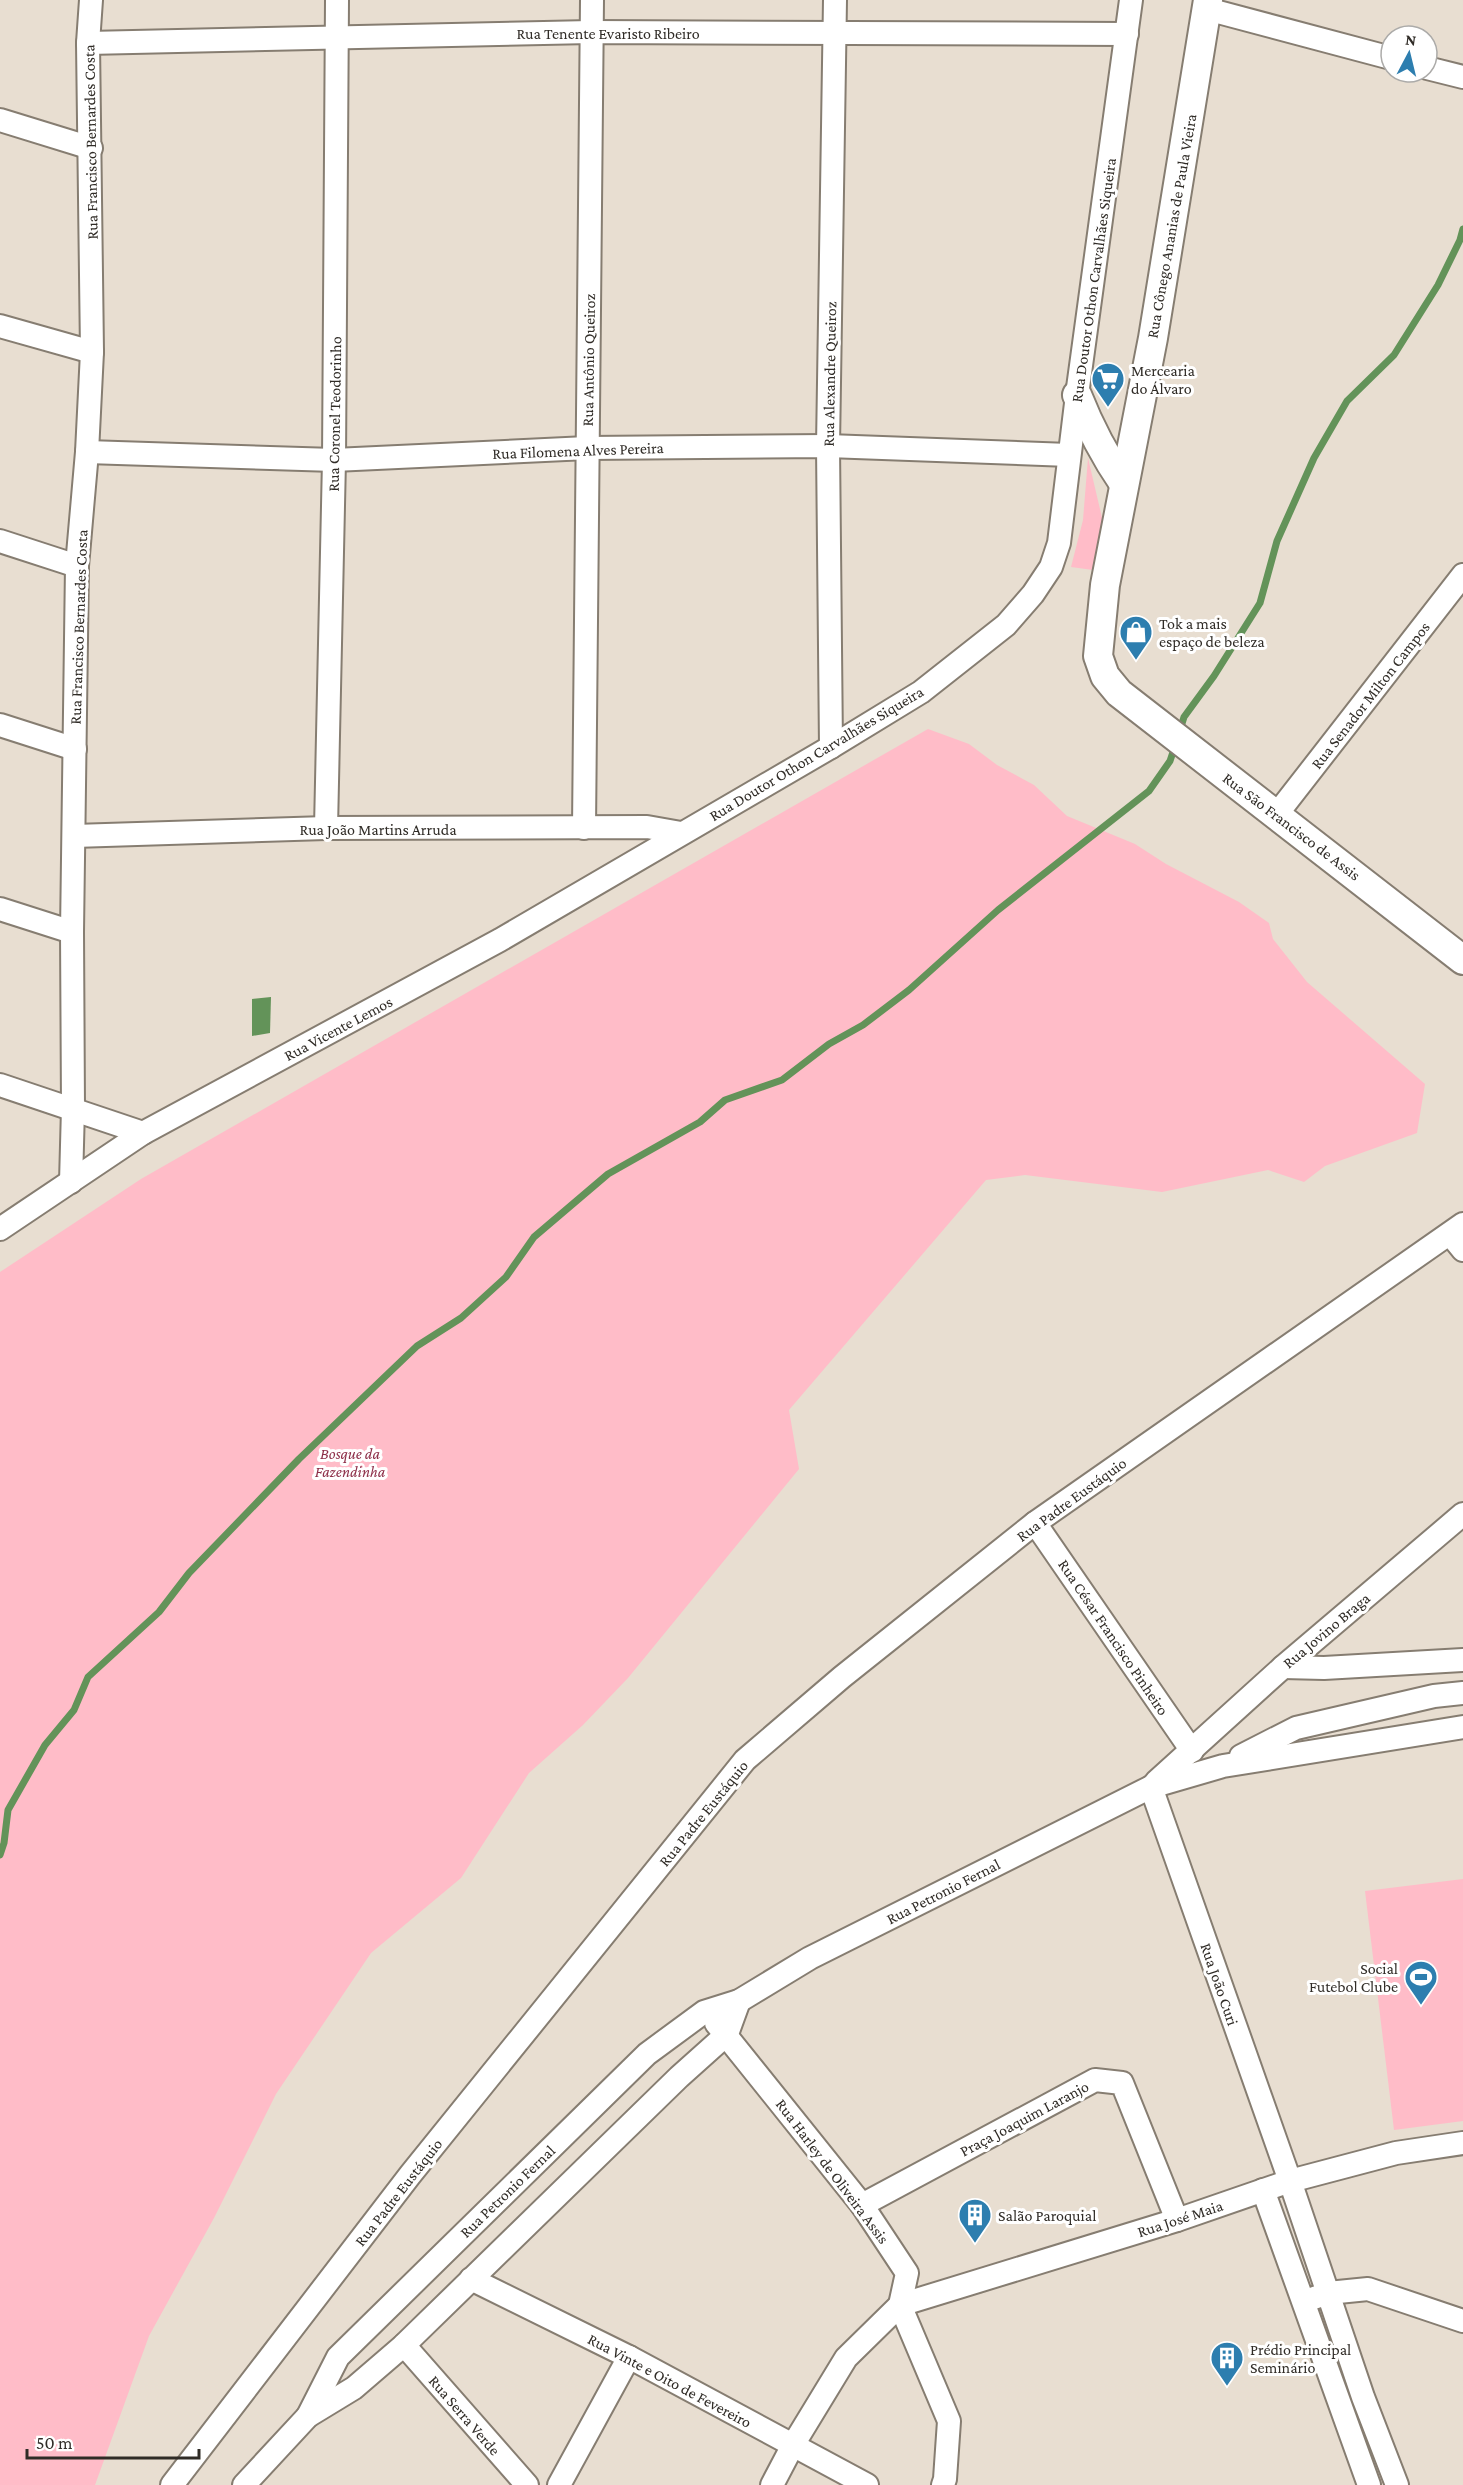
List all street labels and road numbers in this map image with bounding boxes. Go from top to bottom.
street label: Rua Tenente Evaristo Ribeiro [516,25,700,42]
street label: Rua Francisco Bernardes Costa [80,44,101,240]
street label: Rua Cônego Ananias de Paula Vieira [1143,112,1201,340]
street label: Rua Doutor Othon Carvalhães Siqueira [1068,156,1120,403]
street label: Rua Antônio Queiroz [579,293,598,426]
street label: Rua Alexandre Queiroz [820,301,839,447]
street label: Rua Coronel Teodorinho [325,336,344,492]
street label: Rua Filomena Alves Pereira [492,439,665,462]
street label: Rua Francisco Bernardes Costa [67,529,90,725]
street label: Rua Senador Milton Campos [1308,618,1434,773]
street label: Rua Doutor Othon Carvalhães Siqueira [706,682,927,825]
street label: Rua São Francisco de Assis [1220,769,1364,884]
street label: Rua João Martins Arruda [299,821,457,839]
street label: Rua Vicente Lemos [281,993,395,1064]
street label: Rua Padre Eustáquio [1013,1454,1130,1546]
street label: Rua César Francisco Pinheiro [1055,1556,1172,1718]
street label: Rua Jovino Braga [1280,1589,1374,1672]
street label: Rua Padre Eustáquio [655,1757,752,1870]
street label: Rua Petronio Fernal [884,1855,1003,1927]
street label: Rua João Curi [1196,1941,1242,2028]
street label: Praça Joaquim Laranjo [957,2077,1092,2160]
street label: Rua Harley de Oliveira Assis [772,2096,893,2248]
street label: Rua Padre Eustáquio [351,2135,446,2250]
street label: Rua Petronio Fernal [456,2142,558,2241]
street label: Rua José Maia [1135,2196,1226,2241]
street label: Rua Vinte e Oito de Fevereiro [585,2330,754,2431]
street label: Rua Serra Verde [425,2372,504,2459]

